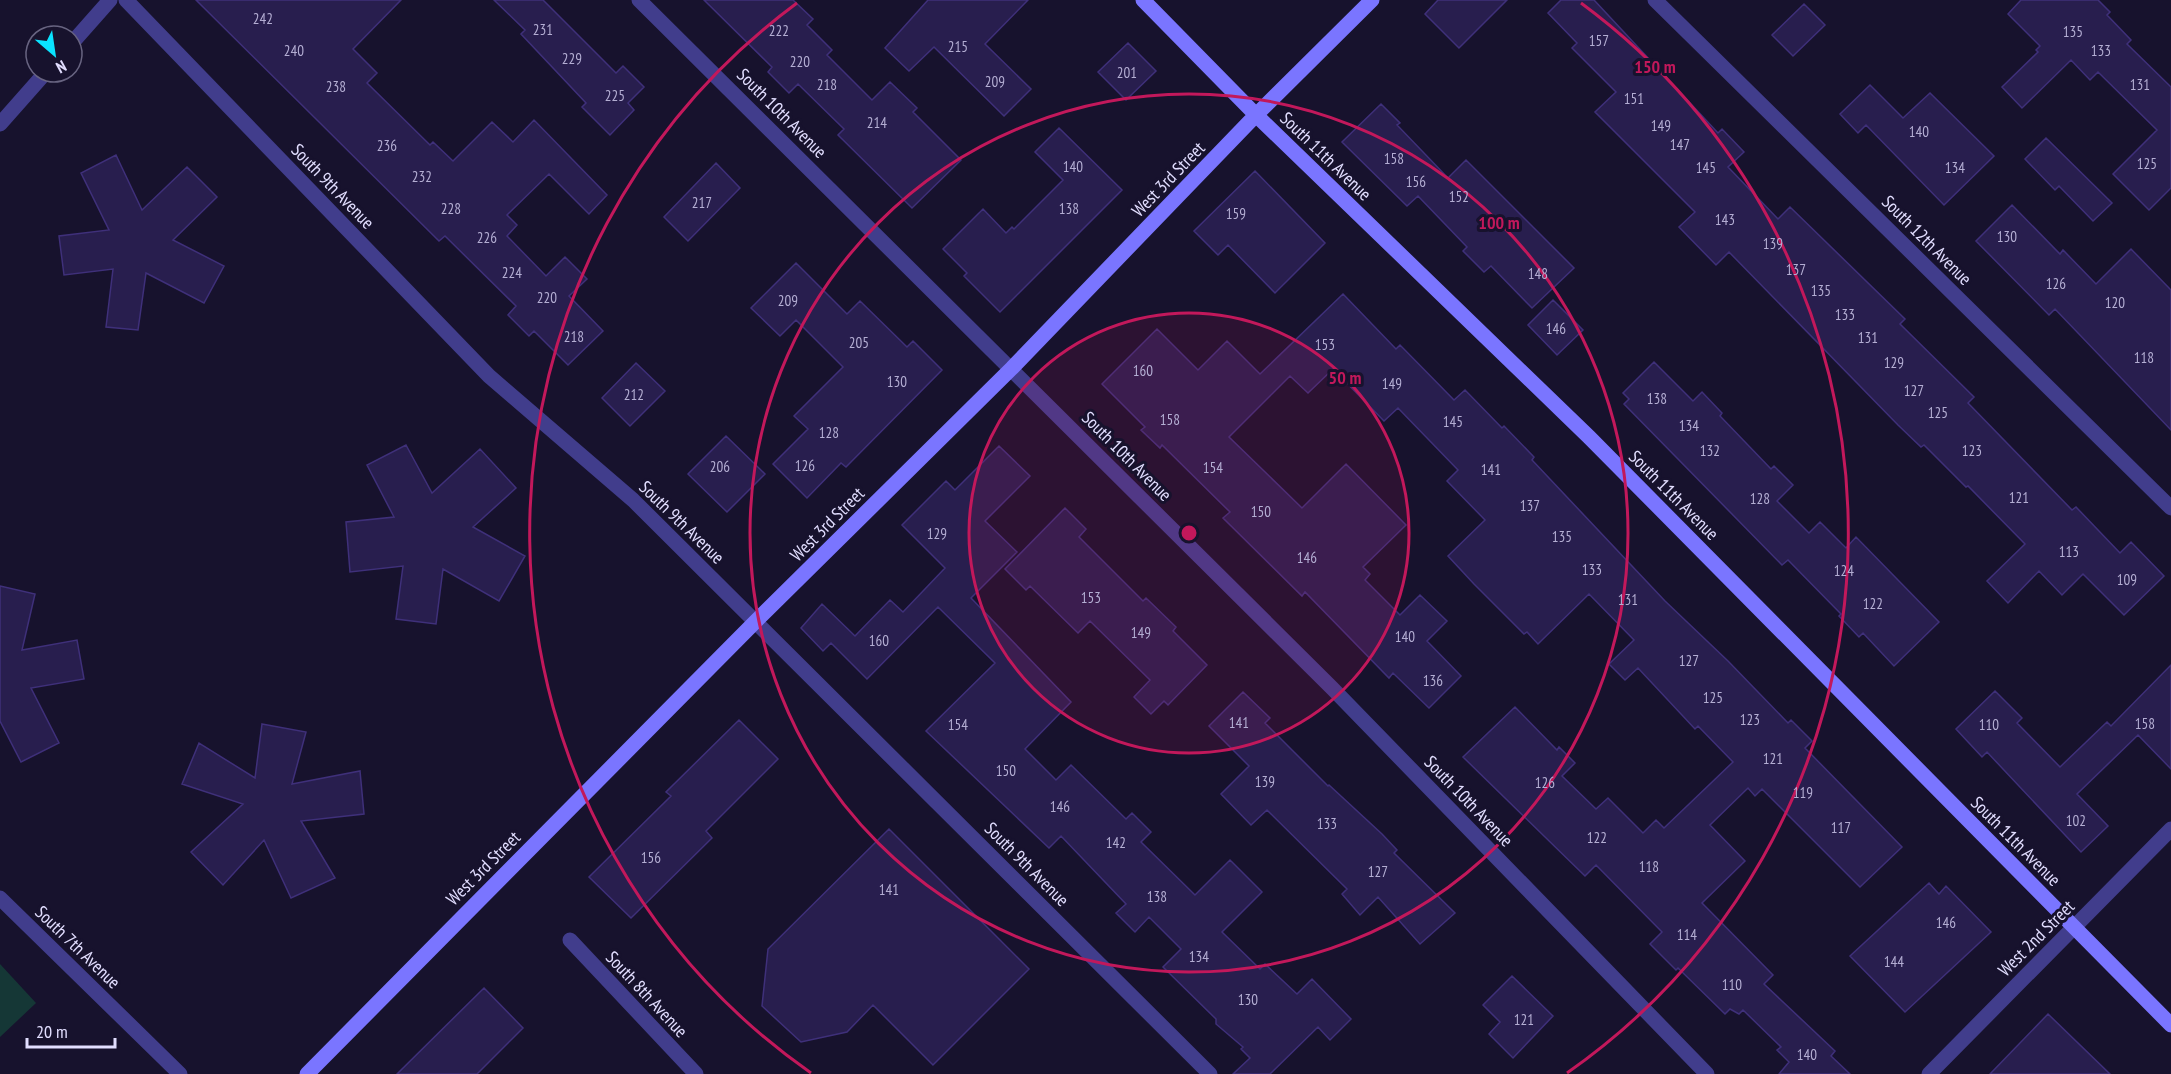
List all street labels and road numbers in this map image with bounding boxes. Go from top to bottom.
street label: South 10th Avenue [732,63,832,163]
street label: South 11th Avenue [1276,107,1376,205]
street label: West 3rd Street [1127,137,1210,221]
street label: South 9th Avenue [287,139,379,233]
street label: South 12th Avenue [1877,190,1977,290]
street label: South 10th Avenue [1077,406,1177,506]
street label: South 11th Avenue [1624,445,1724,545]
street label: South 9th Avenue [635,476,729,568]
street label: West 3rd Street [785,482,869,566]
street label: South 10th Avenue [1420,751,1518,851]
street label: South 11th Avenue [1966,791,2066,891]
street label: South 9th Avenue [980,817,1074,911]
street label: West 3rd Street [441,826,525,910]
street label: West 2nd Street [1993,895,2079,981]
street label: South 7th Avenue [31,901,125,993]
street label: South 8th Avenue [601,946,693,1042]

